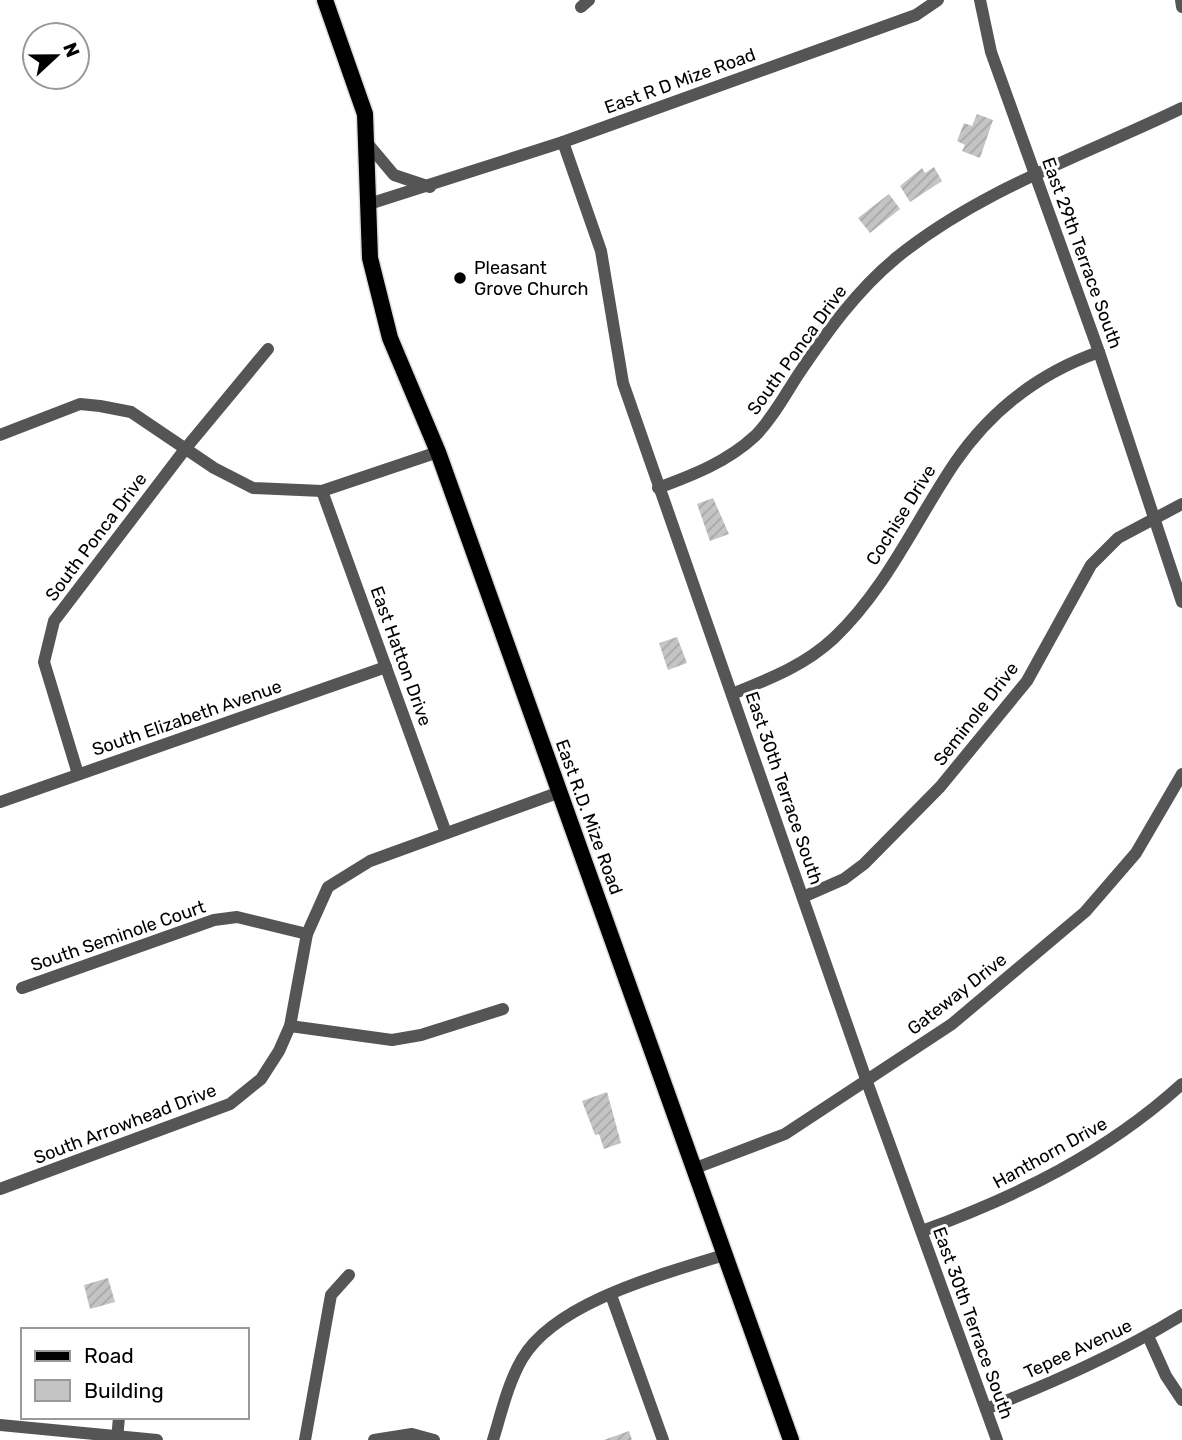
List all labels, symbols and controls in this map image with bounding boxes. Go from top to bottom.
north arrow [21,21,91,91]
text: N [58,39,85,60]
street label: East R D Mize Road [601,43,759,119]
street label: East 29th Terrace South [1037,154,1127,352]
place label: Pleasant Grove Church [474,257,588,300]
marker: Pleasant Grove Church [452,270,468,286]
street label: South Ponca Drive [743,281,851,419]
street label: Cochise Drive [861,461,941,569]
street label: South Ponca Drive [41,468,151,606]
street label: East Hatton Drive [365,583,437,729]
street label: Seminole Drive [929,658,1023,770]
street label: South Elizabeth Avenue [89,675,285,761]
street label: East 30th Terrace South [741,689,827,887]
street label: East R.D. Mize Road [551,736,627,898]
street label: South Seminole Court [28,896,208,976]
street label: Gateway Drive [903,948,1011,1040]
street label: South Arrowhead Drive [31,1079,219,1169]
street label: Hanthorn Drive [989,1113,1111,1193]
street label: East 30th Terrace South [928,1224,1018,1422]
street label: Tepee Avenue [1020,1314,1136,1384]
legend [21,1328,248,1419]
text: Road [84,1343,134,1368]
text: Building [84,1378,164,1403]

